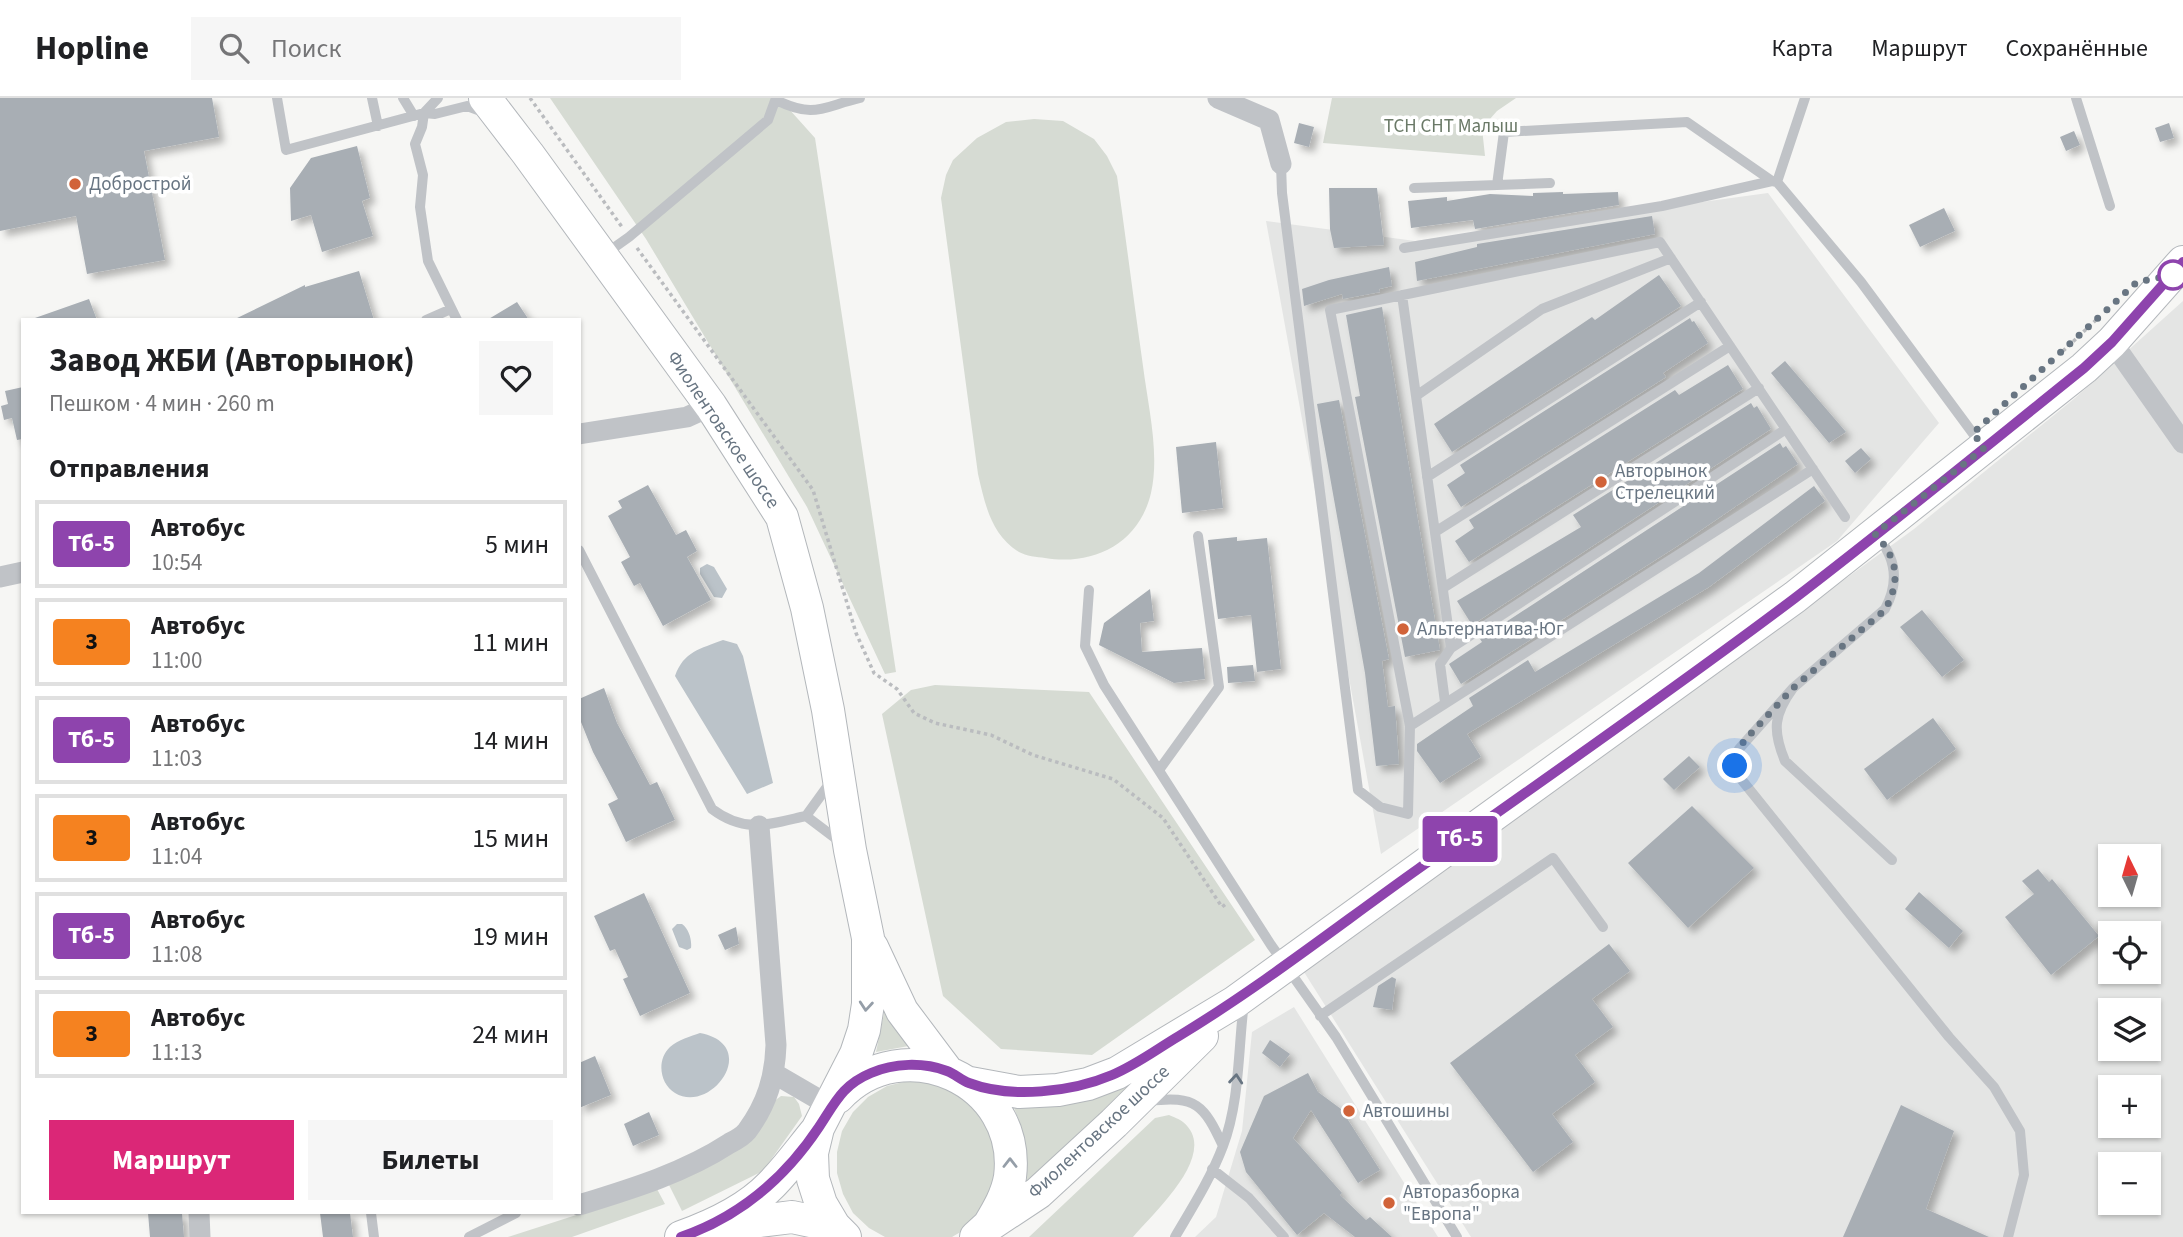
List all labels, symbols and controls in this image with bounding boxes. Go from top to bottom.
search box [191,17,681,80]
text: Hopline [35,25,149,72]
icon: search [215,29,253,67]
text: Поиск [271,30,341,67]
text: Карта [1772,31,1833,66]
text: Маршрут [1871,31,1967,66]
text: Сохранённые [2005,31,2148,66]
park label: ТСН СНТ Малыш [1384,113,1518,140]
place label: Добрострой [89,171,192,198]
marker: Добрострой [67,176,83,192]
unlabelled marker [2158,260,2183,290]
text: Завод ЖБИ (Авторынок) [49,337,415,384]
button: heart [479,341,553,415]
street label: Фиолентовское шоссе [660,346,786,514]
text: Пешком · 4 мин · 260 m [49,387,275,420]
text: Отправления [49,450,209,487]
place label: Авторынок Стрелецкий [1615,458,1715,507]
marker: Авторынок Стрелецкий [1593,474,1609,490]
text: Автобус [151,509,245,546]
text: Тб-5 [68,526,115,561]
text: 5 мин [485,526,549,563]
text: 10:54 [151,546,202,579]
text: Автобус [151,607,245,644]
place label: Альтернатива-Юг [1417,616,1564,643]
marker: Альтернатива-Юг [1395,621,1411,637]
text: 3 [85,624,98,659]
text: 11 мин [472,624,549,661]
text: 11:00 [151,644,202,677]
text: Автобус [151,705,245,742]
text: Тб-5 [68,722,115,757]
text: 14 мин [472,722,549,759]
text: 11:03 [151,742,202,775]
your location [1717,748,1752,783]
text: Автобус [151,803,245,840]
line badge: Тб-5 [1411,816,1509,862]
text: 3 [85,820,98,855]
text: 15 мин [472,820,549,857]
text: Тб-5 [1437,821,1483,856]
text: 11:04 [151,840,202,873]
north arrow [2098,844,2161,906]
map controls [2098,844,2161,1215]
text: Автобус [151,901,245,938]
text: Тб-5 [68,918,115,953]
text: 19 мин [472,918,549,955]
button: locate [2098,921,2161,984]
text: 11:08 [151,938,202,971]
button: layers [2098,998,2161,1061]
text: Автобус [151,999,245,1036]
one-way arrow [859,1000,874,1012]
text: 3 [85,1016,98,1051]
text: 24 мин [472,1016,549,1053]
text: 11:13 [151,1036,202,1069]
street label: Фиолентовское шоссе [1022,1059,1176,1205]
one-way arrow [1228,1073,1243,1084]
button: + [2098,1075,2161,1138]
place label: Автошины [1363,1098,1450,1125]
marker: Автошины [1341,1103,1357,1119]
button: Маршрут [49,1120,294,1200]
button: Билеты [308,1120,553,1200]
button: − [2098,1152,2161,1215]
one-way arrow [1002,1157,1018,1168]
place label: Авторазборка "Европа" [1403,1179,1520,1228]
marker: Авторазборка "Европа" [1381,1195,1397,1211]

